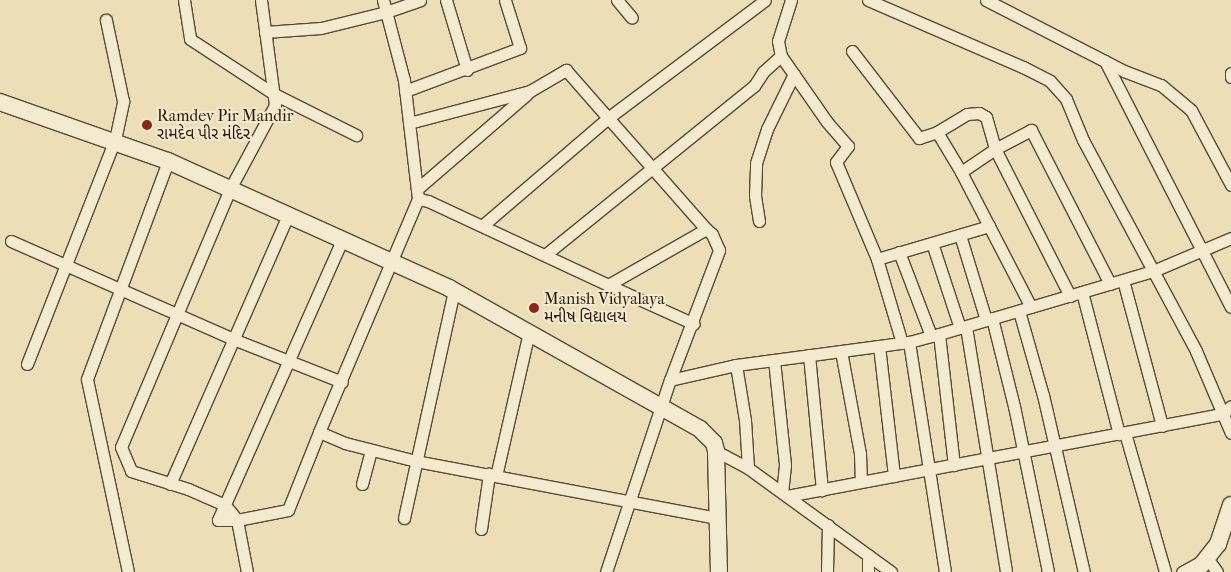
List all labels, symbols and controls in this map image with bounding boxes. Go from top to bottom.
place label: Ramdev Pir Mandir રામદેવ પીર મંદિર [157,106,294,144]
marker: Ramdev Pir Mandir રામદેવ પીર મંદિર [141,119,153,131]
place label: Manish Vidyalaya મનીષ વિદ્યાલય [544,289,665,327]
marker: Manish Vidyalaya મનીષ વિદ્યાલય [528,302,540,314]

